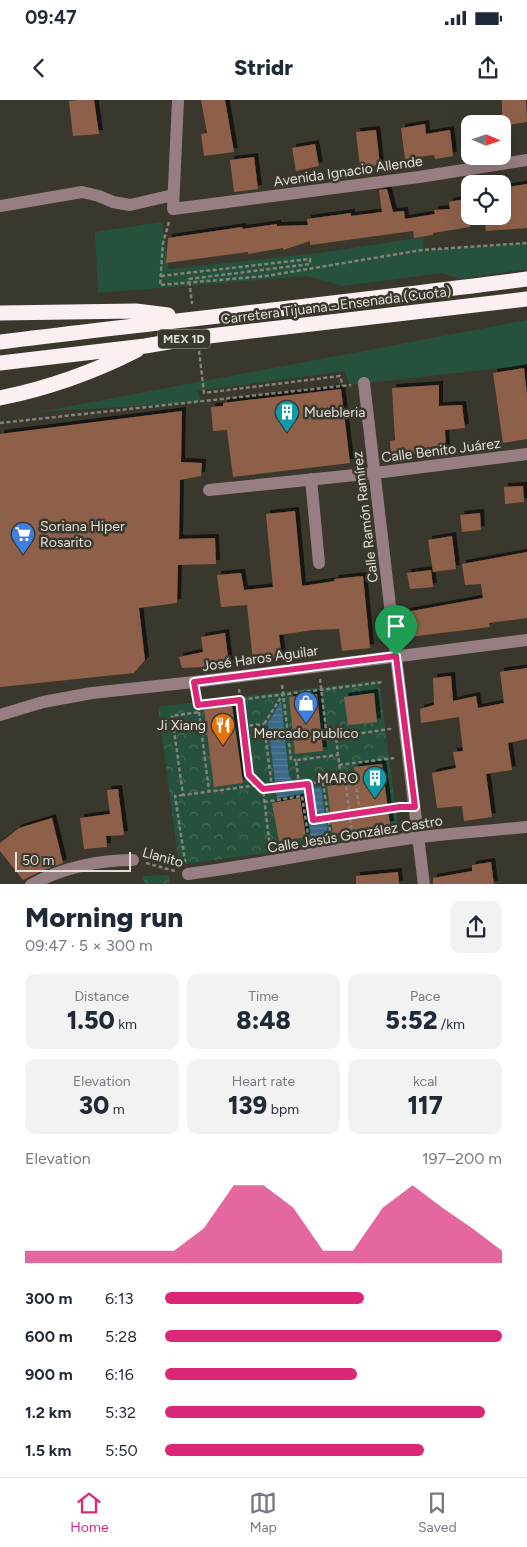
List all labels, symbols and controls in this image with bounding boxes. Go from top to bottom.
text: 09:47 [25,6,77,29]
icon: back [25,54,53,82]
text: Stridr [234,54,293,81]
icon: share [474,54,502,82]
north arrow [461,115,511,165]
map controls [461,115,511,225]
street label: Avenida Ignacio Allende [272,153,424,190]
button: locate [461,175,511,225]
street label: Carretera Tijuana - Ensenada (Cuota) [220,283,452,328]
road number: MEX 1D [158,330,210,348]
building icon: Muebleria [274,399,300,433]
place label: Muebleria [304,404,365,421]
street label: Calle Benito Juárez [380,435,502,466]
street label: Calle Ramón Ramírez [349,450,382,583]
place label: Soriana Hiper Rosarito [40,518,125,551]
supermarket icon: Soriana Hiper Rosarito [10,521,36,555]
pin [375,605,417,656]
icon: arrive [382,612,410,640]
street label: José Haros Aguilar [201,642,319,675]
shop icon: Mercado publico [293,690,319,724]
restaurant icon: Ji Xiang [210,712,236,746]
place label: Ji Xiang [157,717,206,734]
place label: Mercado publico [253,725,359,742]
building icon: MARO [362,765,388,799]
place label: MARO [317,770,358,787]
street label: Calle Jesús González Castro [266,812,444,857]
street label: Llanito [140,844,185,871]
scale bar [15,849,131,873]
text: 50 m [22,852,54,869]
text: Morning run [25,900,183,934]
button: share [450,901,502,953]
text: 09:47 · 5 × 300 m [25,936,153,955]
text: Distance [74,988,129,1005]
text: Time [248,988,279,1005]
text: Pace [410,988,440,1005]
text: 1.50 [67,1005,115,1035]
text: 8:48 [236,1005,291,1035]
text: 5:52 [385,1005,437,1035]
text: km [115,1016,137,1033]
text: /km [437,1016,465,1033]
text: Elevation [73,1073,131,1090]
text: Heart rate [232,1073,295,1090]
text: kcal [413,1073,437,1090]
text: 30 [79,1090,109,1120]
text: 139 [228,1090,267,1120]
text: 117 [407,1090,443,1120]
text: m [109,1101,125,1118]
text: bpm [267,1101,299,1118]
text: Elevation [25,1149,91,1168]
text: 197–200 m [422,1149,502,1168]
text: 300 m [25,1289,72,1308]
text: 6:13 [105,1289,133,1308]
text: 600 m [25,1327,73,1346]
text: 5:28 [105,1327,137,1346]
text: 900 m [25,1365,73,1384]
text: 6:16 [105,1365,134,1384]
text: 1.2 km [25,1403,71,1422]
text: 5:32 [105,1403,136,1422]
text: 1.5 km [25,1441,71,1460]
text: 5:50 [105,1441,138,1460]
tab: Home [70,1489,109,1536]
tab: Map [249,1489,277,1536]
tab: Saved [418,1489,457,1536]

